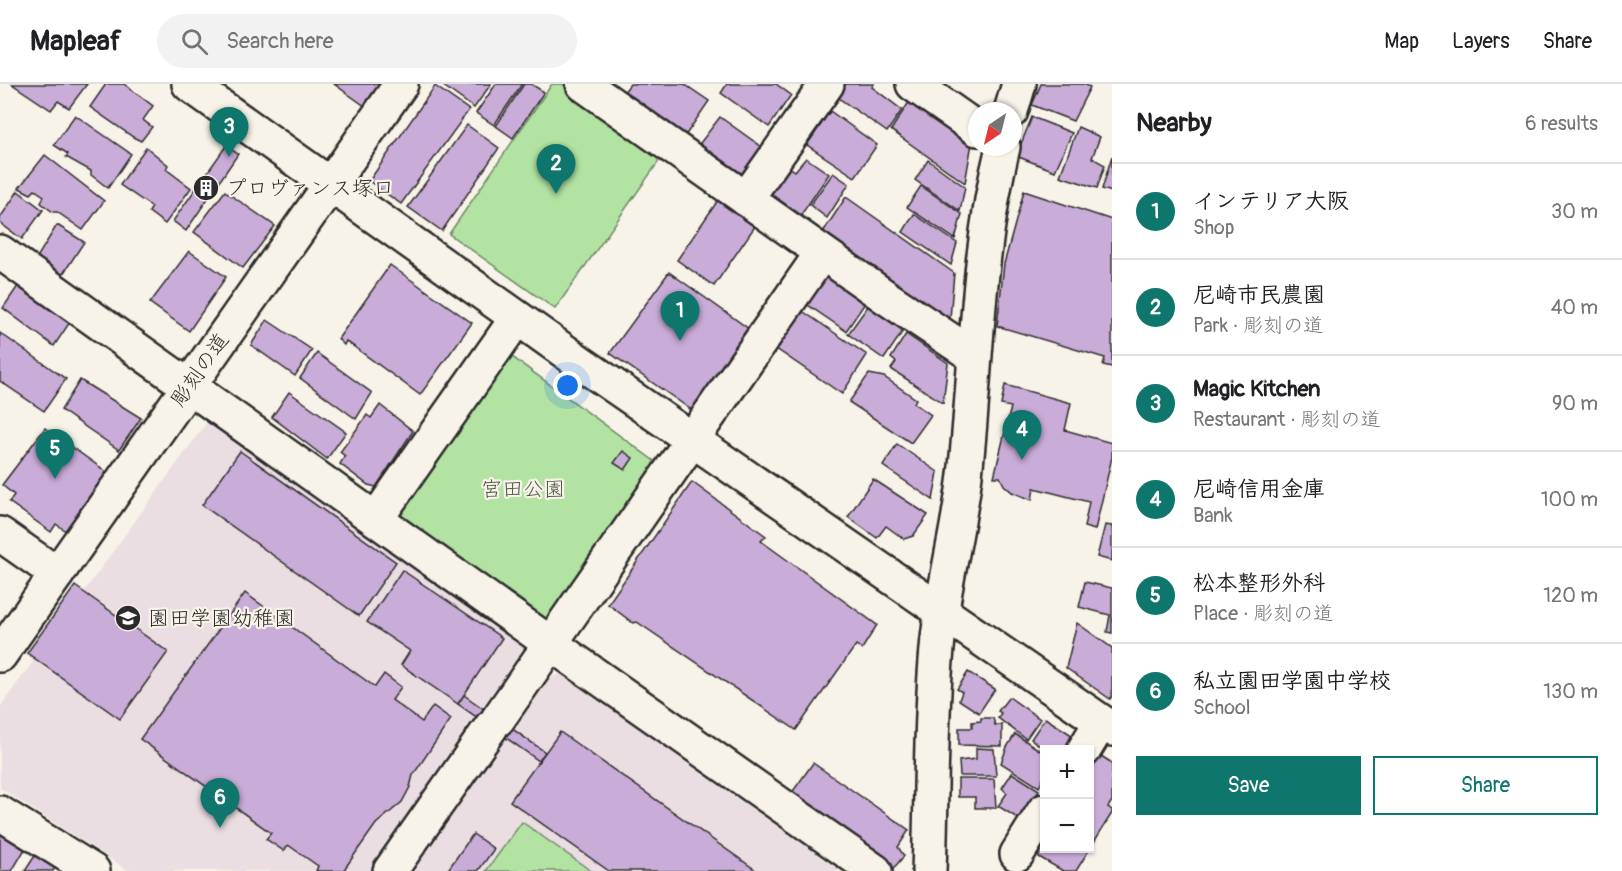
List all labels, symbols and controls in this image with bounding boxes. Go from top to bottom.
search box [157,14,577,68]
text: Mapleaf [30,24,121,59]
icon: search [178,25,211,58]
text: Search here [226,27,334,55]
text: Map [1384,28,1419,55]
text: Layers [1452,28,1510,55]
text: Share [1543,28,1592,55]
north arrow [968,102,1022,156]
pin: 3 [210,107,248,157]
text: Nearby [1136,107,1212,139]
text: 6 results [1525,111,1598,136]
pin: 2 [536,144,576,194]
building icon: プロヴァンス塚口 [191,173,221,203]
place label: プロヴァンス塚口 [226,175,394,202]
text: インテリア大阪 [1193,187,1349,215]
text: 1 [1152,199,1159,224]
text: 30 m [1551,199,1598,224]
text: Shop [1193,215,1234,240]
text: 尼崎市民農園 [1193,281,1325,309]
pin: 1 [660,292,700,341]
text: 2 [1150,295,1161,320]
text: 40 m [1551,295,1598,320]
text: Park · 彫刻の道 [1193,313,1323,338]
street label: 彫刻の道 [165,328,235,412]
your location [553,371,582,400]
text: Magic Kitchen [1193,375,1320,403]
text: 3 [1150,391,1161,416]
text: 90 m [1552,391,1598,416]
text: Restaurant · 彫刻の道 [1193,407,1381,432]
pin: 4 [1002,410,1042,460]
pin: 5 [36,430,74,479]
text: 尼崎信用金庫 [1193,475,1325,503]
park label: 宮田公園 [481,476,565,503]
text: 4 [1150,487,1161,512]
text: 100 m [1541,487,1598,512]
text: Bank [1193,503,1233,528]
text: 松本整形外科 [1193,569,1325,597]
text: 5 [1150,583,1161,608]
text: 120 m [1543,583,1598,608]
text: Place · 彫刻の道 [1193,601,1333,626]
school or university icon: 園田学園幼稚園 [113,603,143,633]
place label: 園田学園幼稚園 [148,605,295,632]
text: 私立園田学園中学校 [1193,667,1391,695]
text: 6 [1150,679,1161,704]
text: 130 m [1543,679,1598,704]
text: School [1193,695,1250,720]
map controls [1040,745,1094,853]
button: + [1040,745,1094,799]
button: Save [1136,756,1361,815]
button: Share [1373,756,1598,815]
pin: 6 [200,778,240,828]
button: − [1040,799,1094,853]

